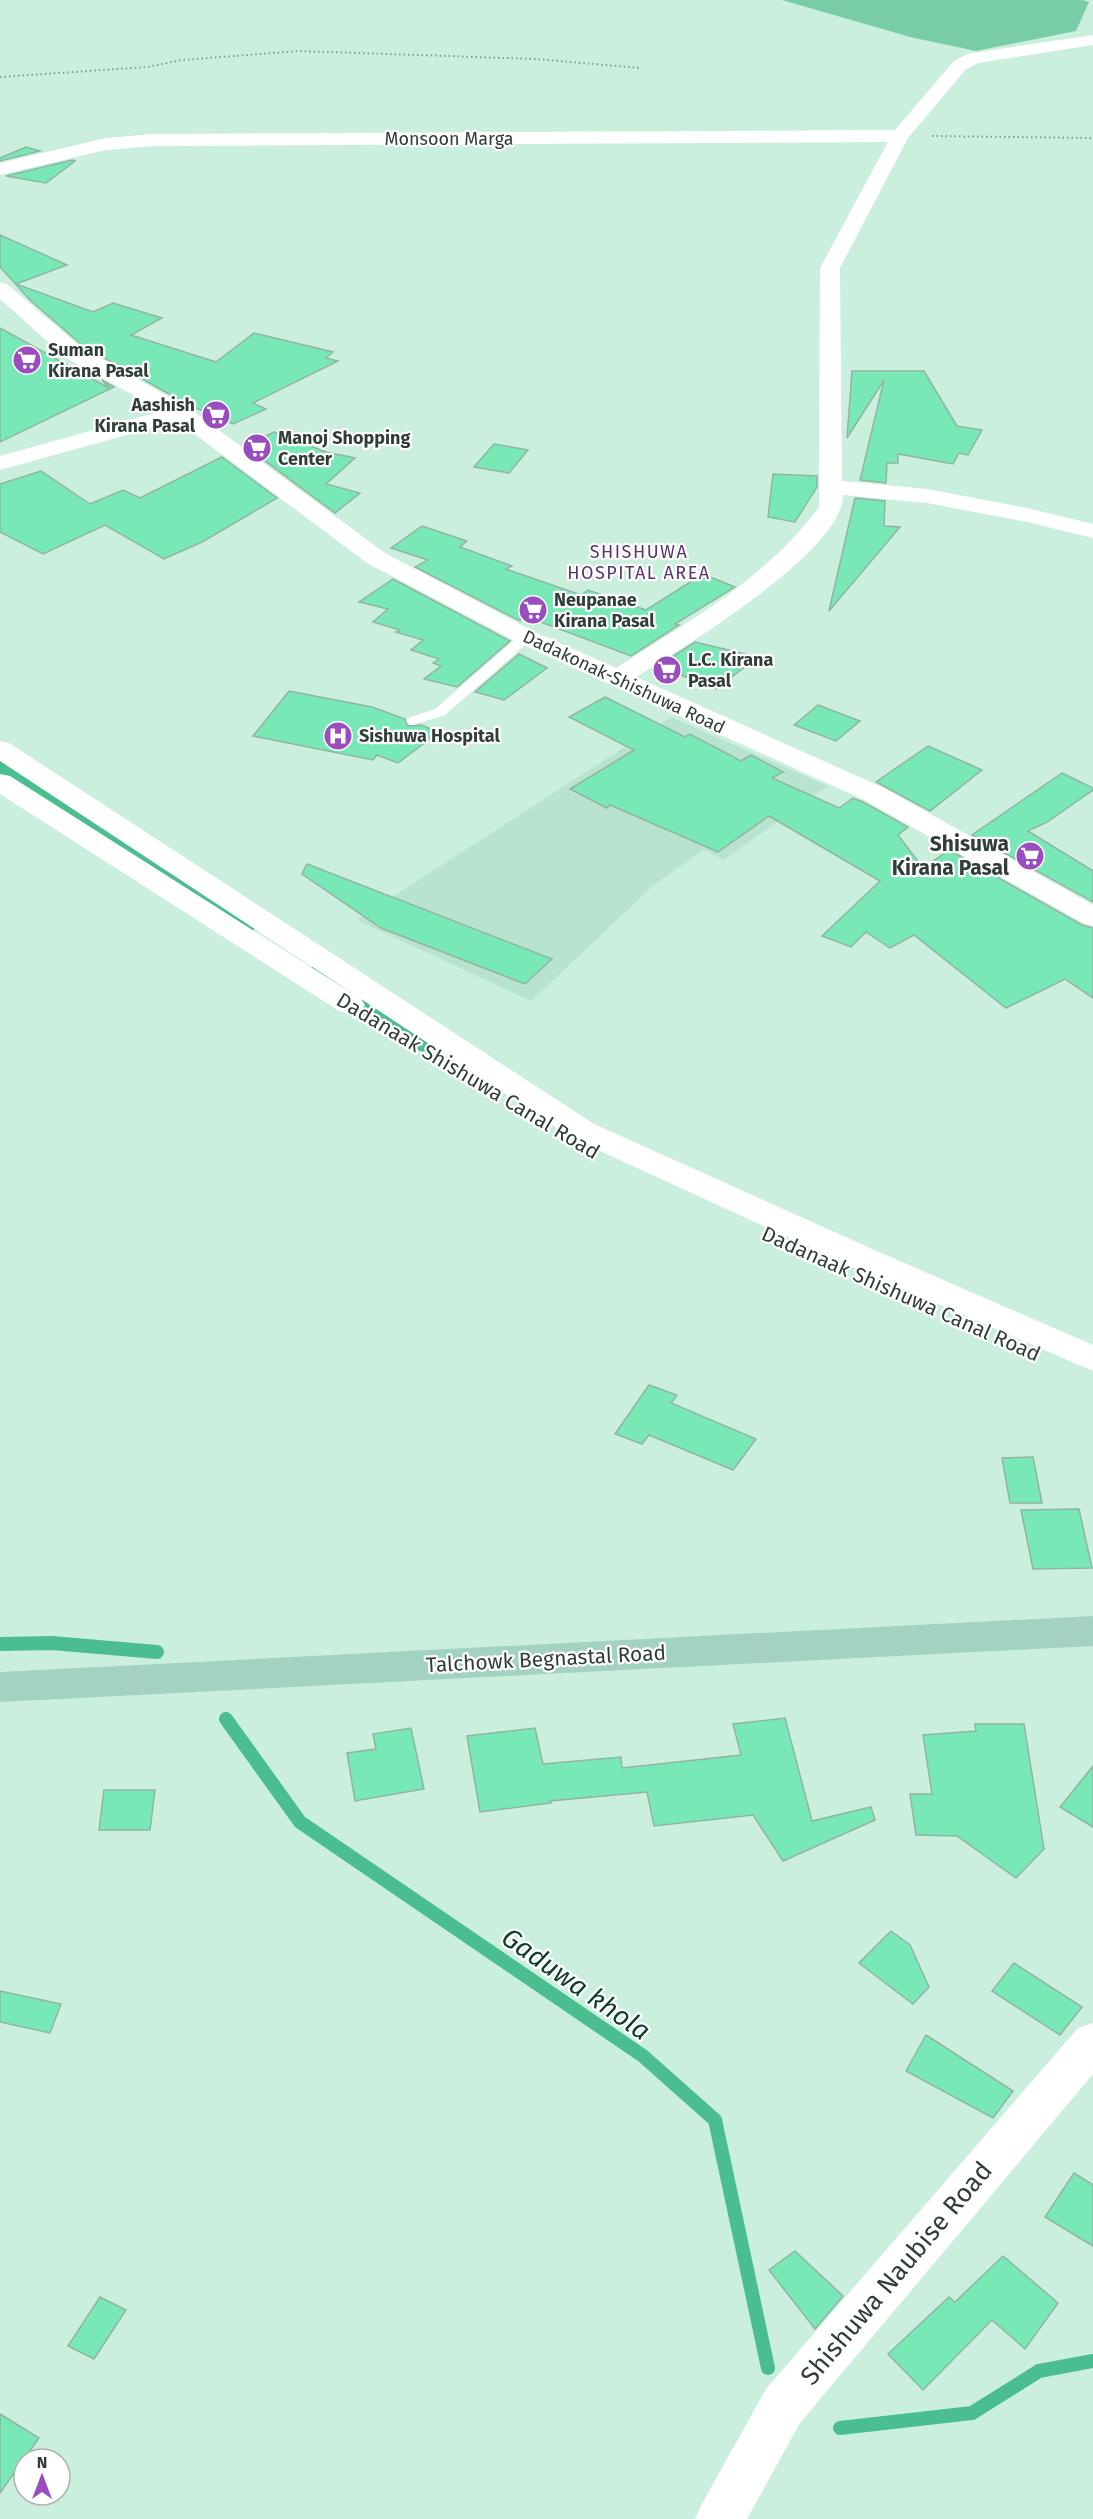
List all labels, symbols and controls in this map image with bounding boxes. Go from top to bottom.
street label: Monsoon Marga [384,128,514,150]
place label: Suman Kirana Pasal [48,339,149,382]
supermarket icon: Suman Kirana Pasal [11,344,43,376]
place label: Aashish Kirana Pasal [94,394,196,437]
supermarket icon: Aashish Kirana Pasal [200,399,232,431]
place label: Manoj Shopping Center [278,427,410,470]
supermarket icon: Manoj Shopping Center [241,432,273,464]
district label: SHISHUWA HOSPITAL AREA [567,541,711,584]
place label: Neupanae Kirana Pasal [554,589,655,632]
supermarket icon: Neupanae Kirana Pasal [517,594,549,626]
street label: Dadakonak-Shishuwa Road [519,625,729,739]
place label: L.C. Kirana Pasal [688,649,773,692]
supermarket icon: L.C. Kirana Pasal [651,654,683,686]
hospital icon: Sishuwa Hospital [322,720,354,752]
place label: Sishuwa Hospital [359,725,501,747]
place label: Shisuwa Kirana Pasal [892,831,1010,881]
supermarket icon: Shisuwa Kirana Pasal [1014,840,1046,872]
street label: Dadanaak Shishuwa Canal Road [332,987,604,1165]
street label: Dadanaak Shishuwa Canal Road [758,1221,1044,1367]
street label: Talchowk Begnastal Road [425,1640,667,1678]
water label: Gaduwa khola [495,1921,657,2047]
street label: Shishuwa Naubise Road [794,2156,999,2391]
north arrow [12,2447,72,2507]
text: N [37,2453,47,2472]

